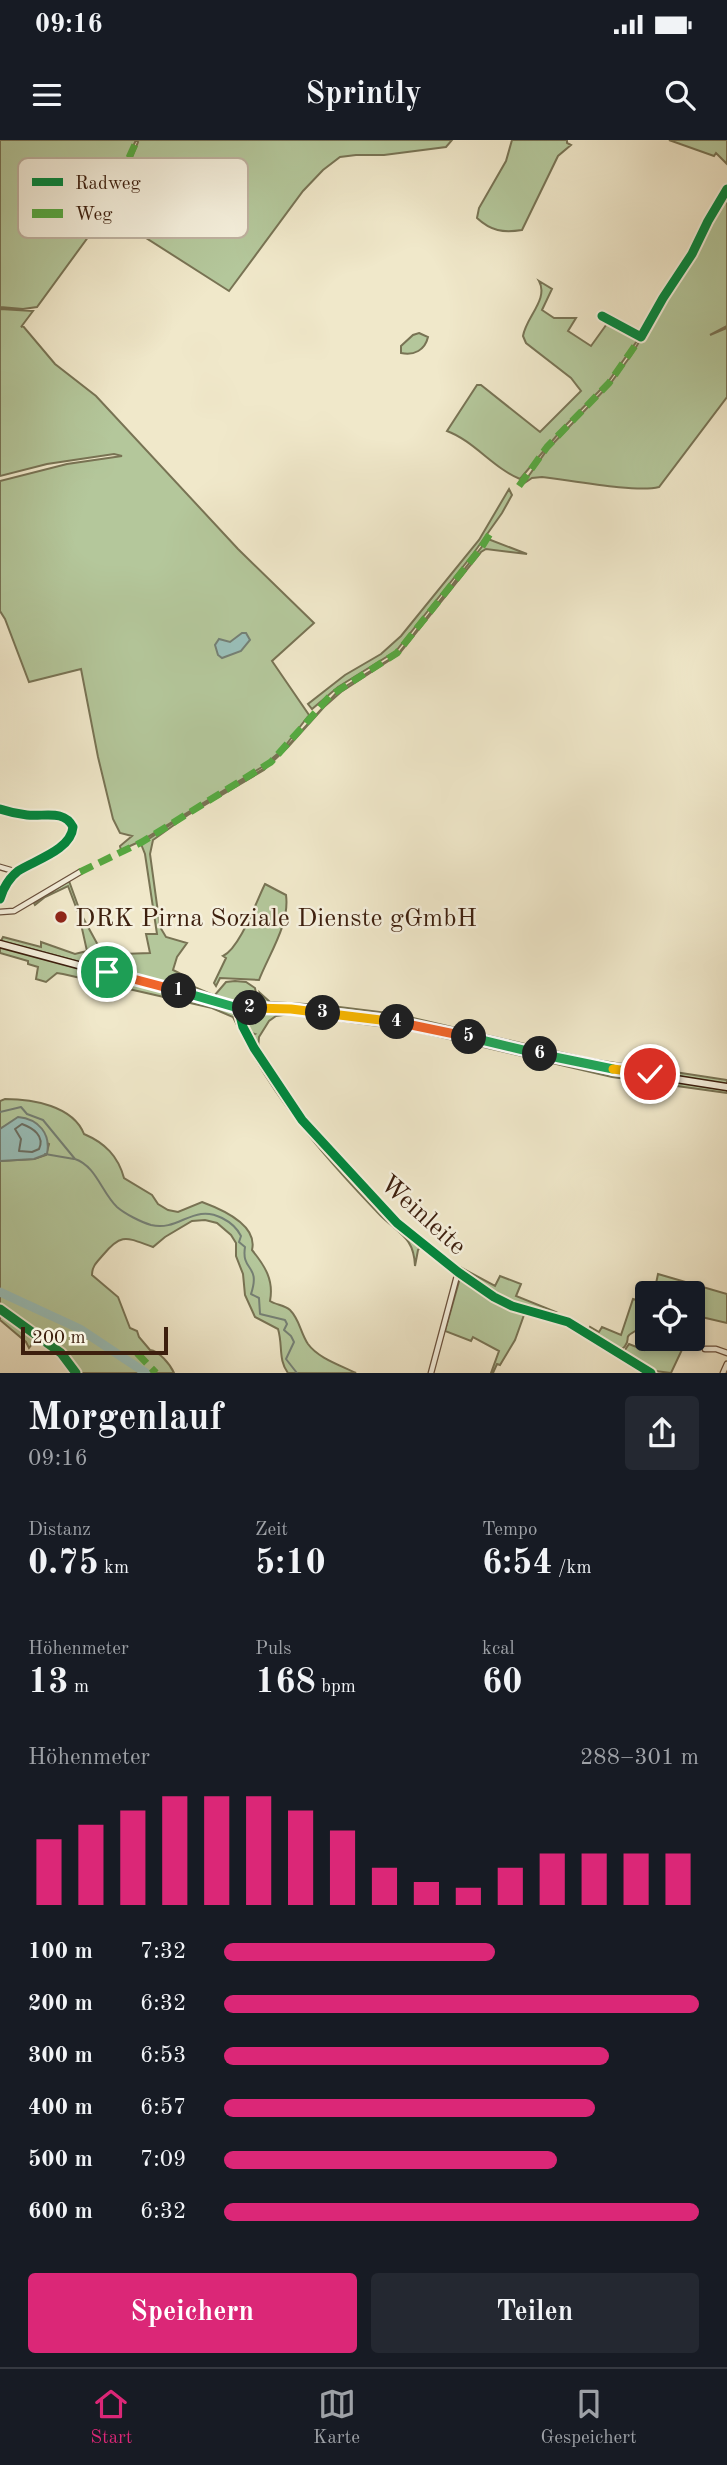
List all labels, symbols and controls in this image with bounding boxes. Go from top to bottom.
text: 09:16 [35,12,103,38]
icon: menu [28,76,66,114]
icon: search [661,76,699,114]
text: Sprintly [305,79,422,111]
legend [18,158,248,238]
text: Radweg [75,175,141,194]
text: Weg [75,206,113,225]
place label: DRK Pirna Soziale Dienste gGmbH [75,906,477,932]
marker: DRK Pirna Soziale Dienste gGmbH [53,909,69,925]
pin [77,942,137,1002]
icon: arrive [88,953,126,991]
pin: 1 [162,974,196,1008]
text: 1 [173,981,184,1000]
pin: 2 [232,990,268,1026]
pin: 3 [306,996,340,1030]
text: 2 [244,998,255,1017]
text: 3 [317,1003,328,1022]
pin: 4 [380,1004,414,1040]
text: 4 [391,1012,402,1031]
pin: 5 [452,1020,486,1054]
text: 5 [463,1027,474,1046]
pin: 6 [522,1037,558,1072]
text: 6 [534,1044,545,1063]
pin [620,1044,680,1104]
icon: check [631,1055,669,1093]
street label: Weinleite [375,1171,471,1260]
map controls [635,1281,705,1351]
button: locate [635,1281,705,1351]
scale bar [21,1324,168,1356]
text: 200 m [32,1329,85,1348]
button: share [625,1396,699,1470]
text: Morgenlauf [28,1400,223,1438]
text: 09:16 [28,1447,88,1470]
text: Distanz [28,1521,91,1540]
text: Zeit [255,1521,288,1540]
text: Tempo [482,1521,537,1540]
text: 0.75 [28,1546,99,1581]
text: 5:10 [255,1546,326,1581]
text: 6:54 [482,1546,553,1581]
text: km [99,1559,129,1578]
text: /km [553,1559,592,1578]
text: Höhenmeter [28,1640,129,1659]
text: Puls [255,1640,291,1659]
text: kcal [482,1640,515,1659]
text: 13 [28,1665,69,1700]
text: 168 [255,1665,316,1700]
text: 60 [482,1665,523,1700]
text: m [69,1678,89,1697]
text: bpm [316,1678,356,1697]
text: Höhenmeter [28,1746,150,1769]
text: 288–301 m [580,1746,699,1769]
text: 100 m [28,1940,93,1963]
text: 7:32 [140,1940,186,1963]
text: 200 m [28,1992,93,2015]
text: 6:32 [140,1992,186,2015]
text: 300 m [28,2044,93,2067]
text: 6:53 [140,2044,186,2067]
text: 400 m [28,2096,93,2119]
text: 6:57 [140,2096,186,2119]
text: 500 m [28,2148,93,2171]
text: 7:09 [140,2148,186,2171]
text: 600 m [28,2200,93,2223]
text: 6:32 [140,2200,186,2223]
button: Speichern [28,2273,357,2353]
button: Teilen [371,2273,699,2353]
tab: Start [90,2385,133,2450]
tab: Karte [313,2385,360,2450]
tab: Gespeichert [541,2385,637,2450]

